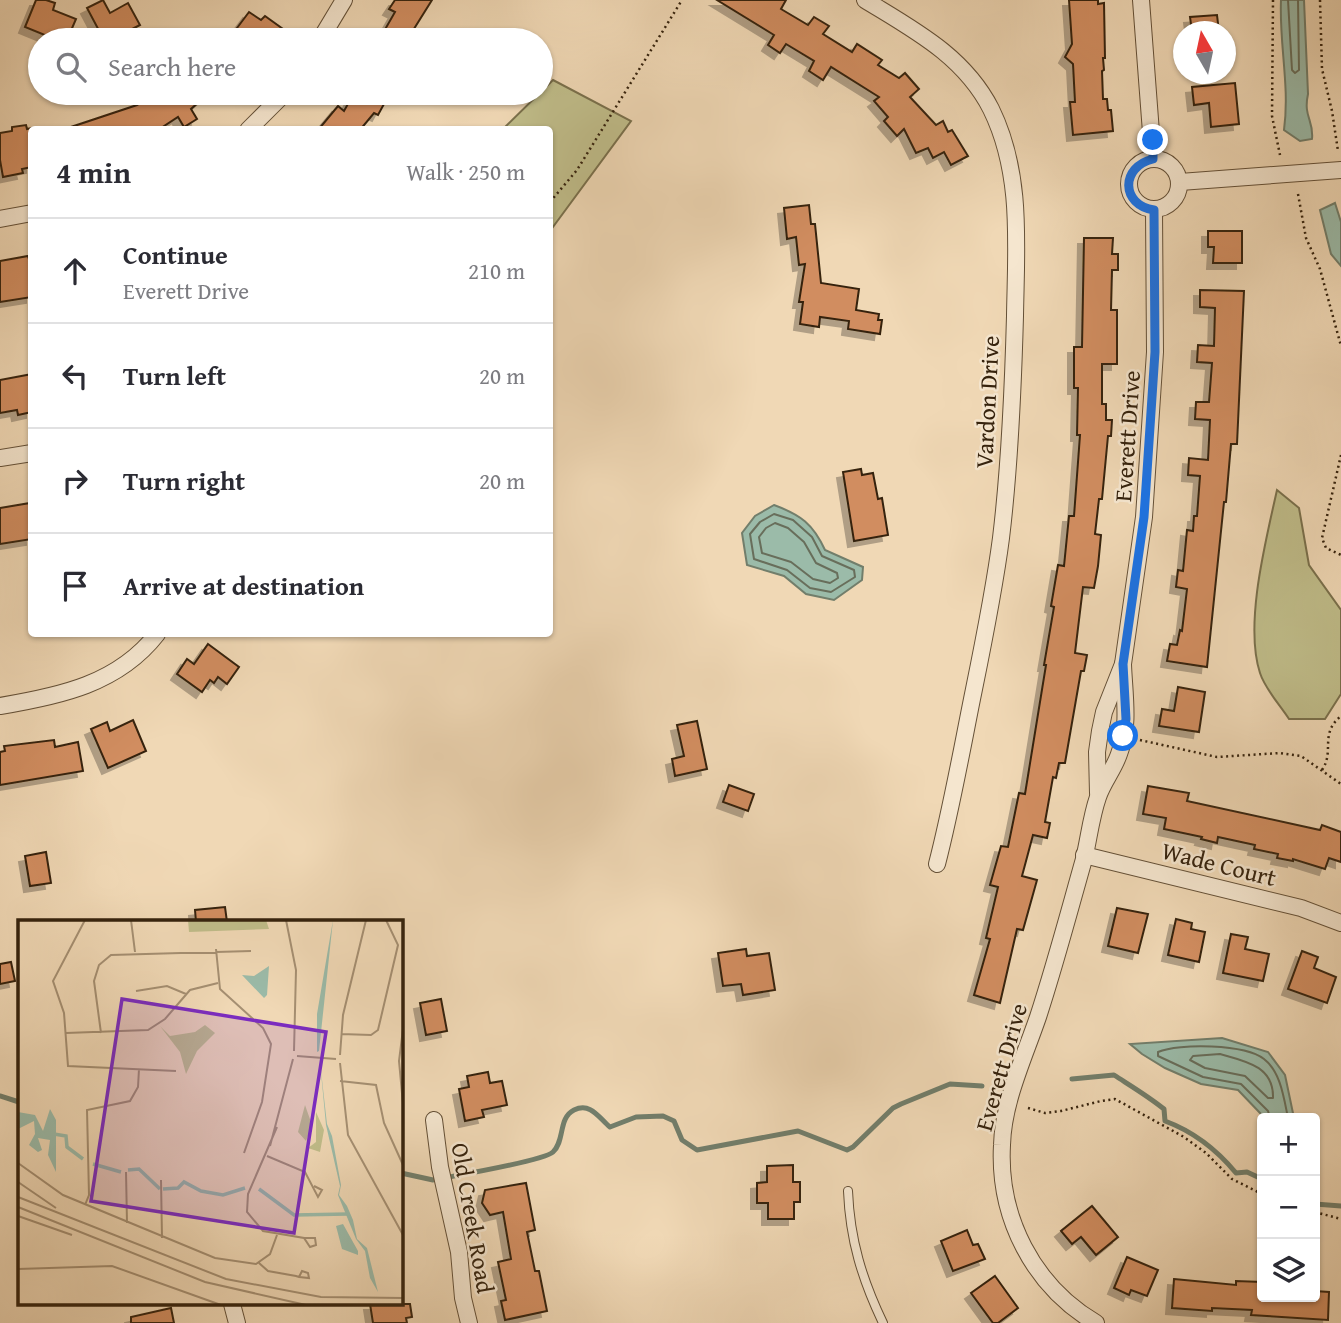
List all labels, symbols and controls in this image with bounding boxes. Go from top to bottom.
north arrow [1173,21,1236,84]
search box [28,28,553,105]
text: Search here [108,47,236,86]
icon: search [52,48,90,86]
route end [1137,124,1168,155]
text: 4 min [56,150,131,194]
text: Walk · 250 m [406,155,525,188]
text: Continue [123,235,228,274]
icon: ahead [56,252,94,290]
text: 210 m [468,254,525,287]
text: Everett Drive [123,274,249,307]
street label: Vardon Drive [966,335,1008,469]
text: Turn left [123,356,226,395]
icon: left [56,357,94,395]
text: 20 m [479,359,525,392]
street label: Everett Drive [1105,369,1149,503]
text: Turn right [123,461,245,500]
icon: right [56,462,94,500]
text: 20 m [479,464,525,497]
text: Arrive at destination [123,566,364,605]
icon: arrive [56,567,94,605]
route start [1107,720,1138,751]
street label: Wade Court [1158,833,1280,895]
inset map [18,920,402,1306]
street label: Everett Drive [966,999,1036,1135]
map controls [1257,1113,1320,1302]
button: + [1257,1113,1320,1176]
street label: Old Creek Road [443,1140,503,1296]
button: − [1257,1176,1320,1239]
button: layers [1257,1239,1320,1302]

